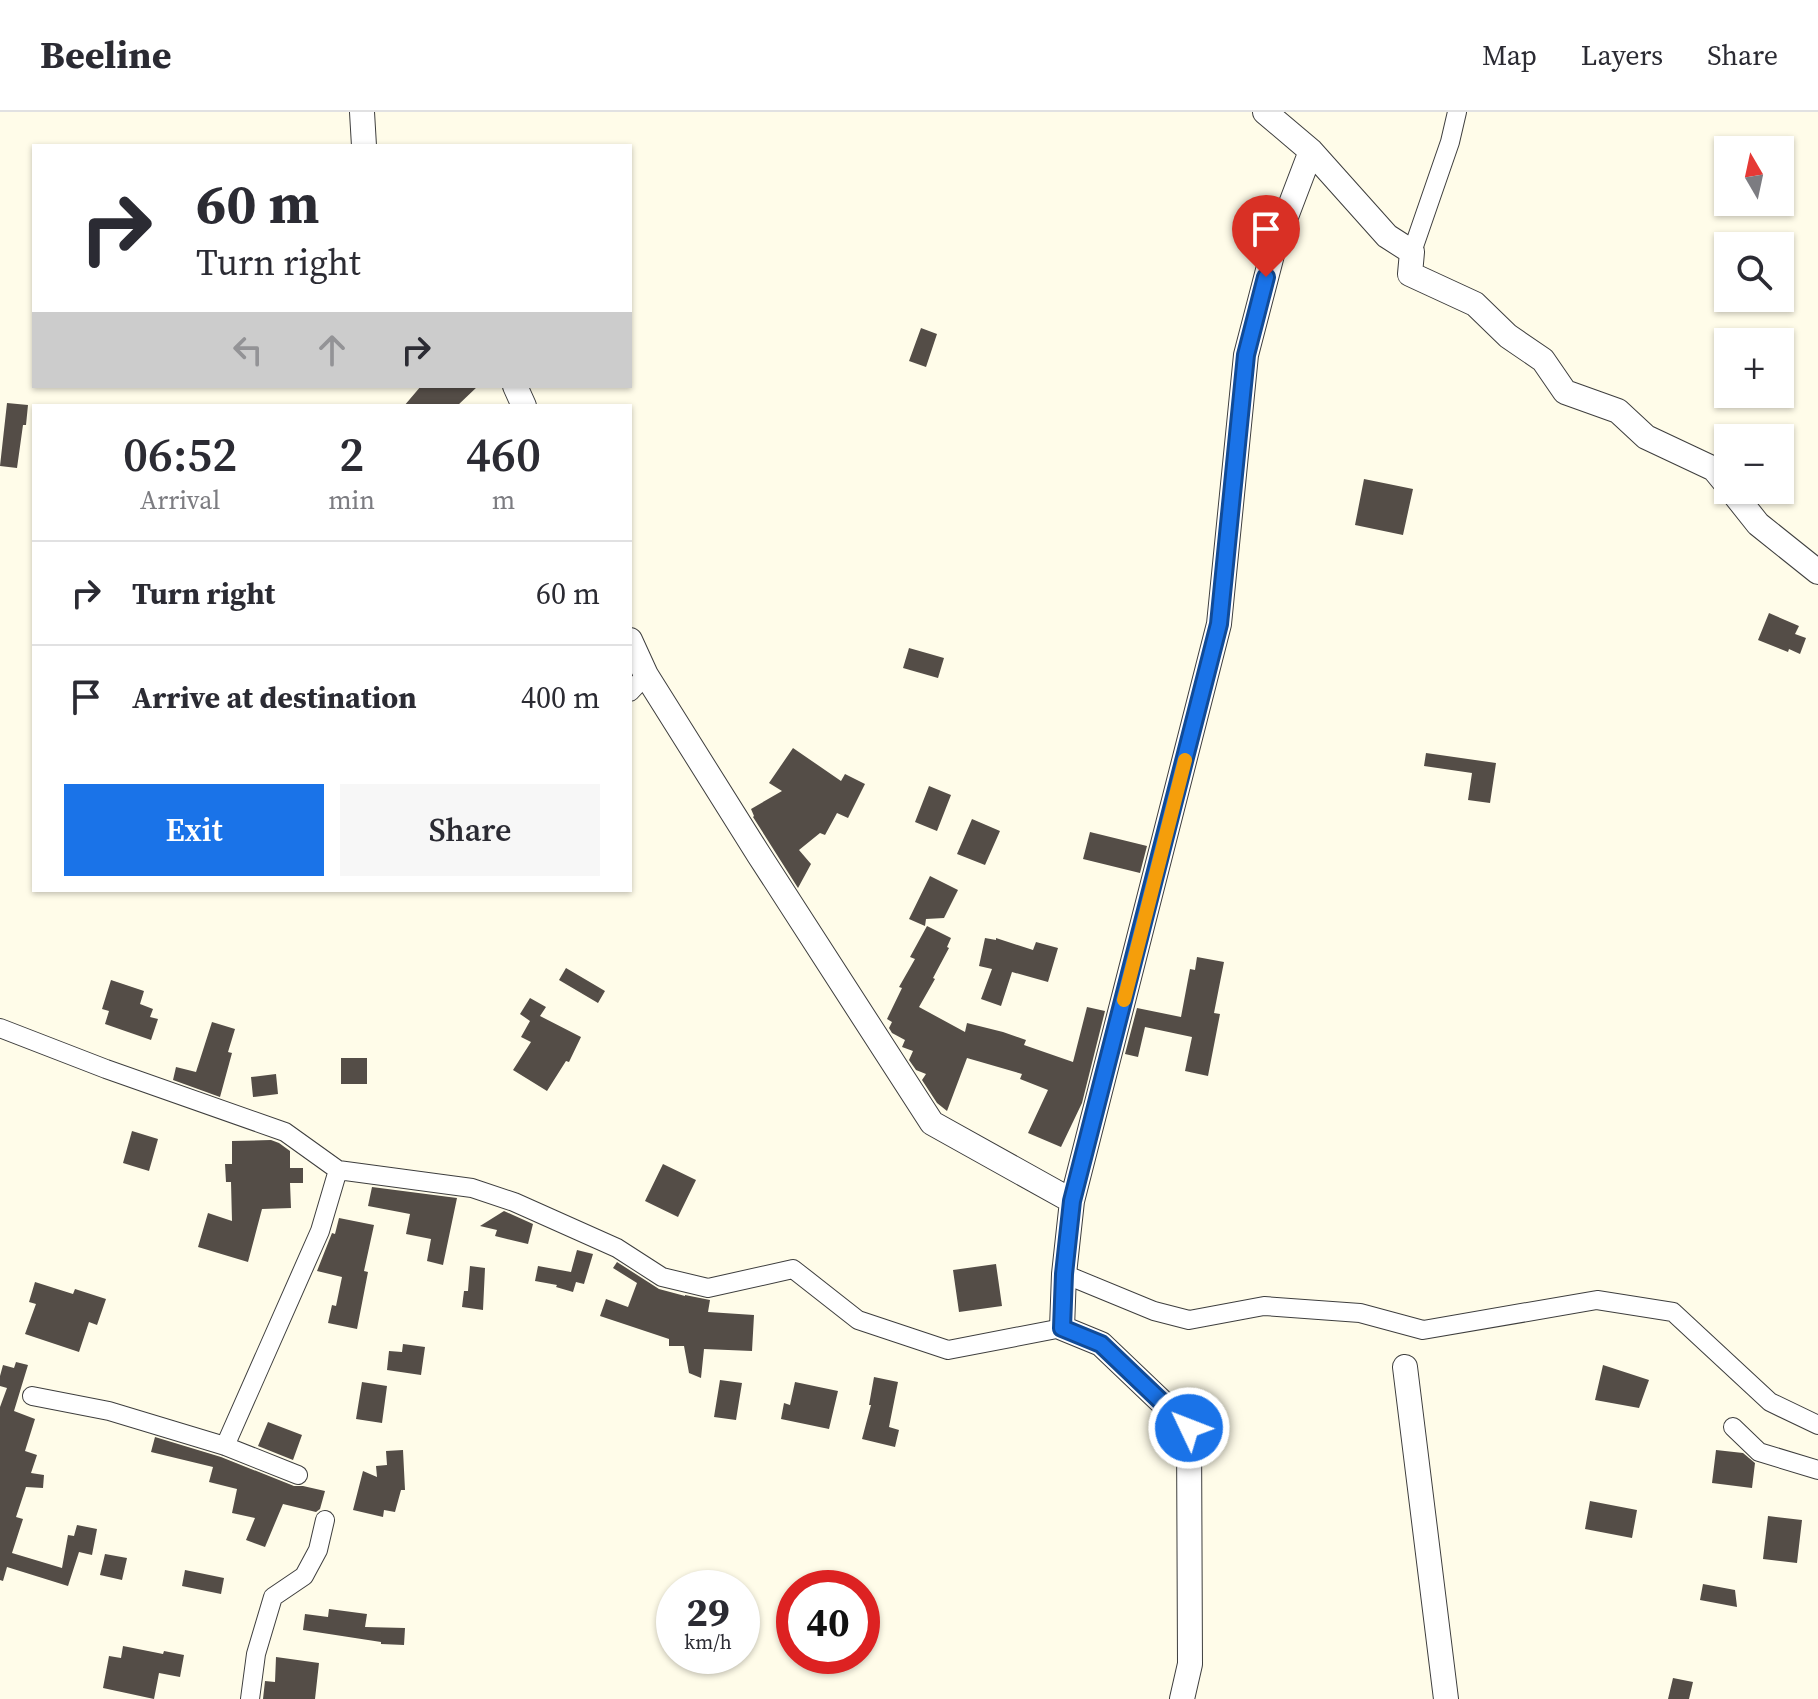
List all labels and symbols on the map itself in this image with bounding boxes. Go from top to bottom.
north arrow [1714,136,1794,216]
pin [1232,195,1300,277]
position arrow [1147,1386,1231,1470]
speed limit sign: 40 [776,1570,880,1674]

